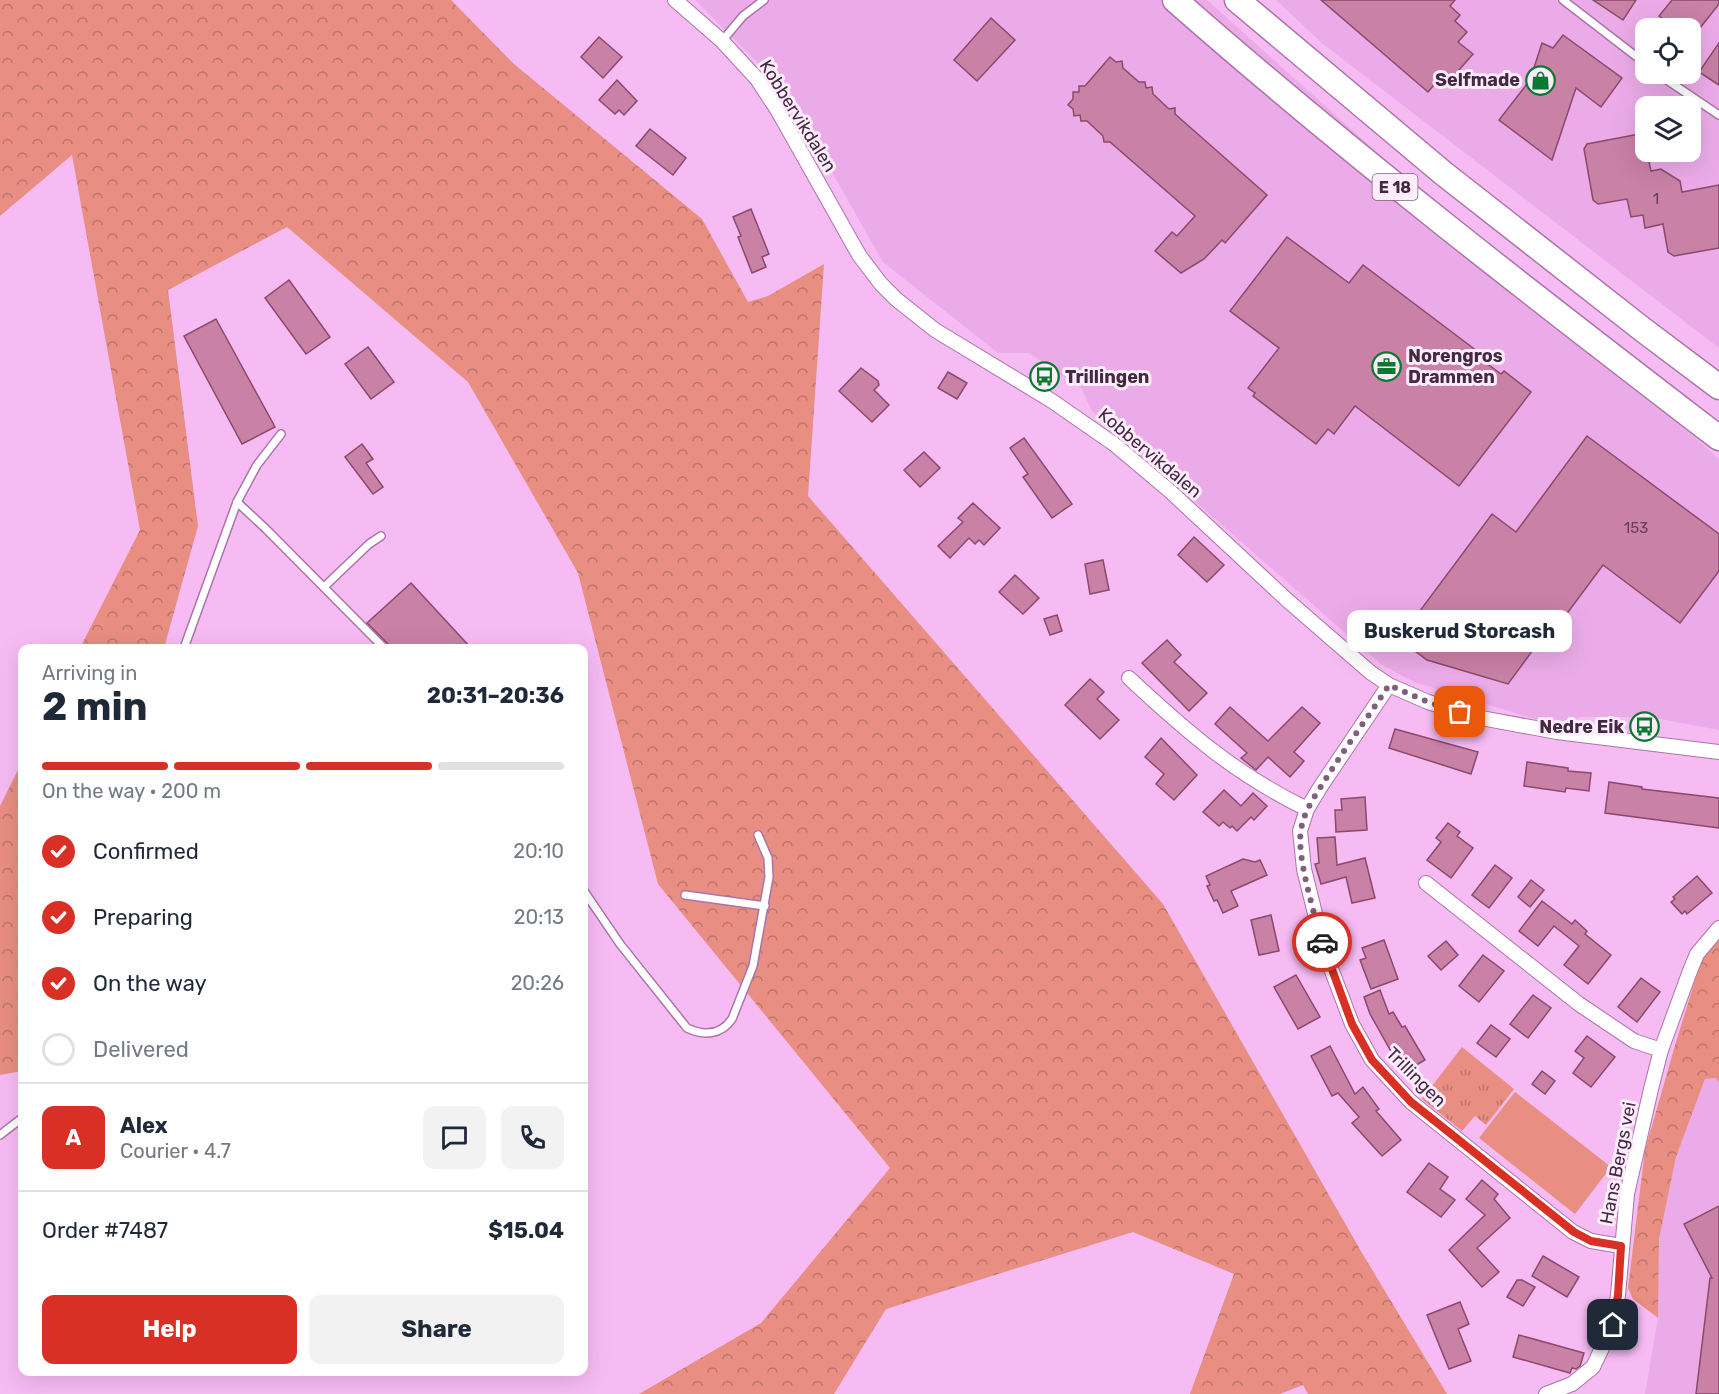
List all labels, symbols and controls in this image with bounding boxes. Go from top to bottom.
map controls [1635,18,1701,162]
button: locate [1635,18,1701,84]
street label: Kobbervikdalen [755,56,841,176]
shop icon: Selfmade [1525,64,1557,96]
place label: Selfmade [1435,69,1520,91]
button: layers [1635,96,1701,162]
road number: E 18 [1372,174,1418,200]
house number: 1 [1653,190,1659,208]
place label: Norengros Drammen [1408,345,1503,388]
office icon: Norengros Drammen [1371,350,1403,382]
bus stop icon: Trillingen [1028,361,1060,393]
place label: Trillingen [1065,366,1149,388]
street label: Kobbervikdalen [1094,403,1206,503]
house number: 153 [1624,519,1648,537]
callout: Buskerud Storcash [1348,610,1573,652]
text: Buskerud Storcash [1364,619,1555,643]
text: Arriving in [42,661,137,685]
text: 20:31–20:36 [427,682,564,709]
text: 2 min [42,684,148,730]
pin [1434,686,1485,737]
icon: bag [1443,695,1476,728]
bus stop icon: Nedre Eik [1629,711,1661,743]
place label: Nedre Eik [1539,716,1624,738]
text: On the way · 200 m [42,779,221,803]
icon: check [42,835,75,868]
text: Confirmed [93,838,199,865]
text: 20:10 [513,839,564,863]
icon: check [42,901,75,934]
text: Preparing [93,904,193,931]
text: 20:13 [514,905,564,929]
courier [1292,912,1352,972]
icon: car [1306,926,1339,959]
icon: check [42,967,75,1000]
text: On the way [93,970,207,997]
text: 20:26 [511,971,564,995]
text: Delivered [93,1036,189,1063]
street label: Trillingen [1381,1042,1451,1112]
street label: Hans Bergs vei [1595,1100,1641,1226]
button: chat [423,1106,486,1169]
button: phone [501,1106,564,1169]
text: Alex [120,1112,168,1139]
text: A [66,1124,81,1151]
text: Courier · 4.7 [120,1139,231,1163]
text: Order #7487 [42,1217,168,1244]
text: $15.04 [488,1217,564,1244]
button: Help [42,1295,297,1364]
button: Share [309,1295,564,1364]
pin [1587,1299,1638,1350]
icon: home [1596,1308,1629,1341]

